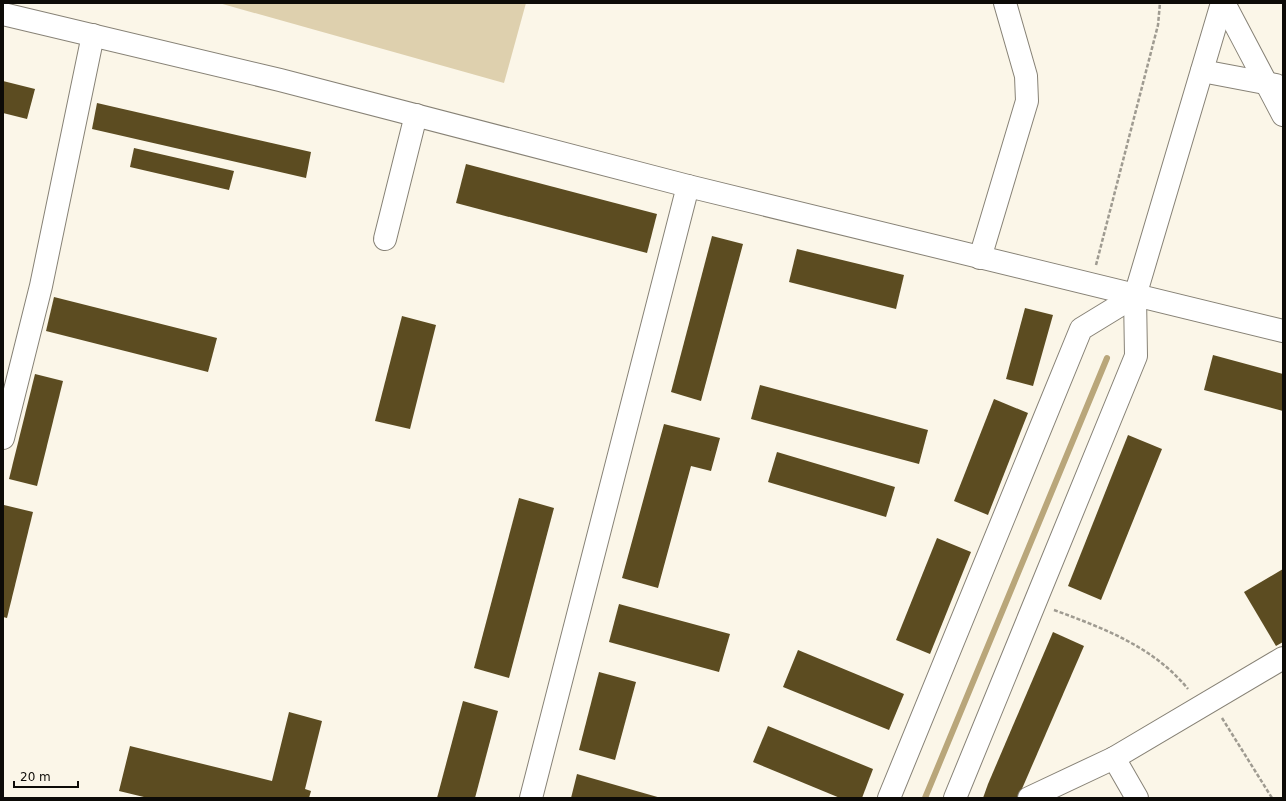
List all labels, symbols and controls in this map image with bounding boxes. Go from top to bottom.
scale bar [14,763,78,789]
text: 20 m [20,770,51,784]

